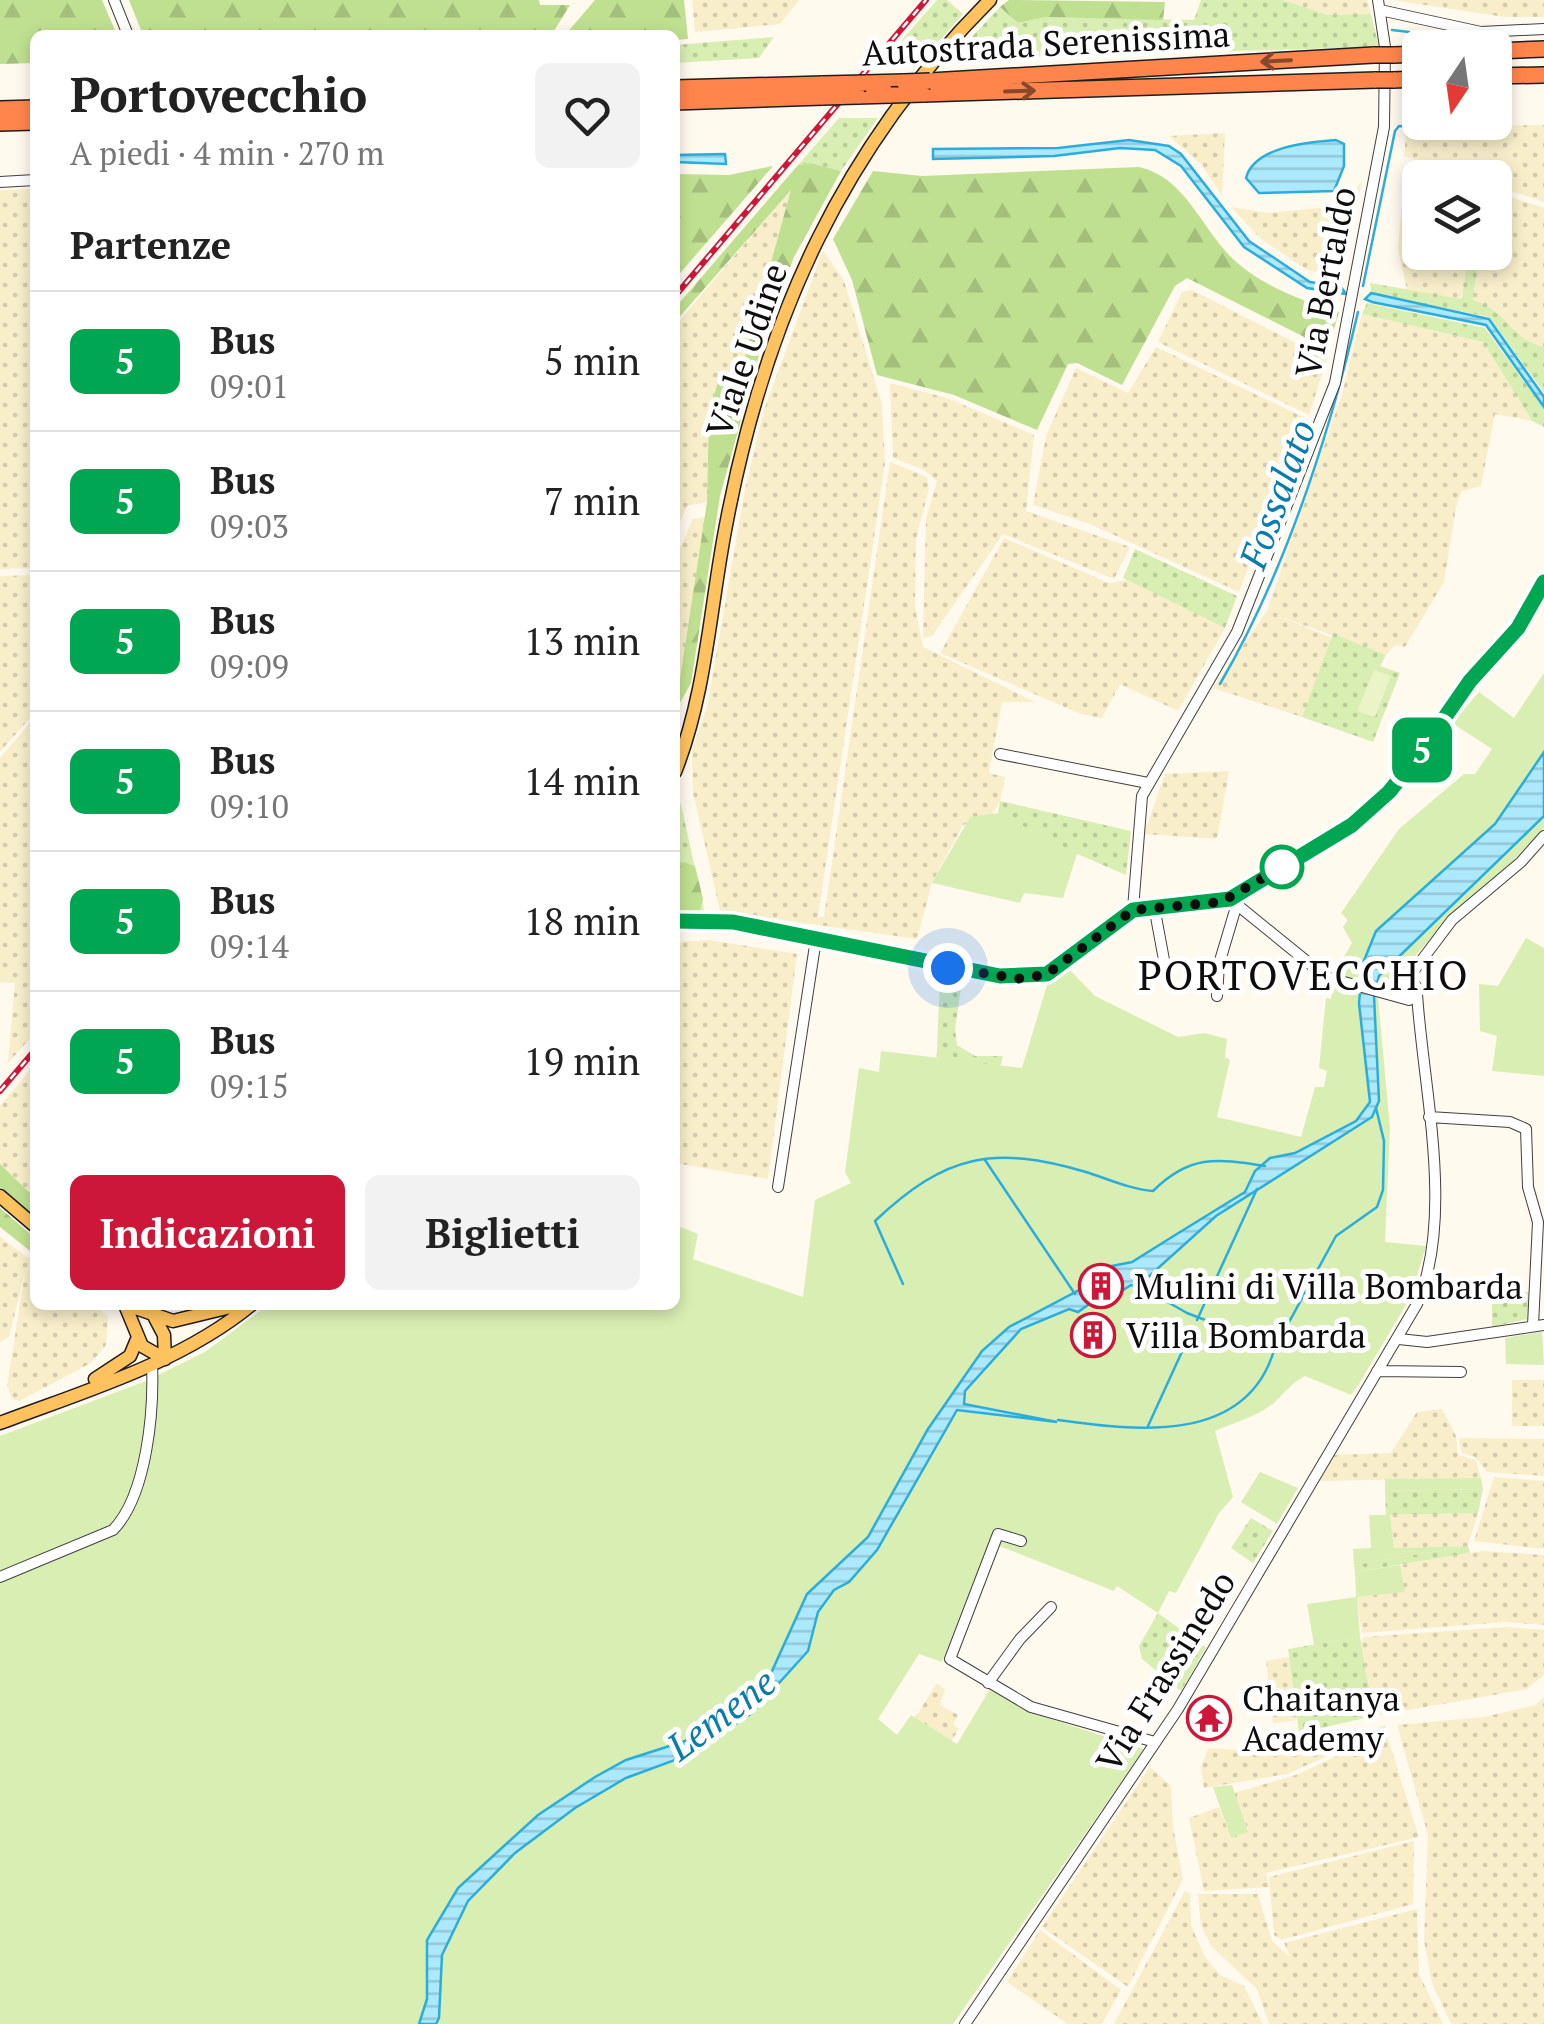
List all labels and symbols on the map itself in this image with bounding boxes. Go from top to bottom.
street label: Autostrada Serenissima [861,10,1231,76]
north arrow [1402,30,1512,140]
one-way arrow [1261,52,1293,71]
one-way arrow [1004,81,1036,100]
street label: Via Bertaldo [1284,183,1366,381]
street label: Viale Udine [695,257,797,443]
water label: Fossalato [1227,413,1327,576]
line badge: 5 [1390,718,1454,782]
unlabelled marker [1261,846,1303,888]
your location [923,943,973,993]
district label: PORTOVECCHIO [1138,948,1470,1001]
building icon: Mulini di Villa Bombarda [1078,1263,1124,1309]
place label: Mulini di Villa Bombarda [1134,1263,1523,1309]
building icon: Villa Bombarda [1070,1312,1116,1358]
place label: Villa Bombarda [1126,1312,1366,1358]
street label: Via Frassinedo [1085,1562,1245,1780]
water label: Lemene [656,1657,785,1772]
place label: Chaitanya Academy [1242,1675,1400,1761]
temple icon: Chaitanya Academy [1186,1695,1232,1741]

